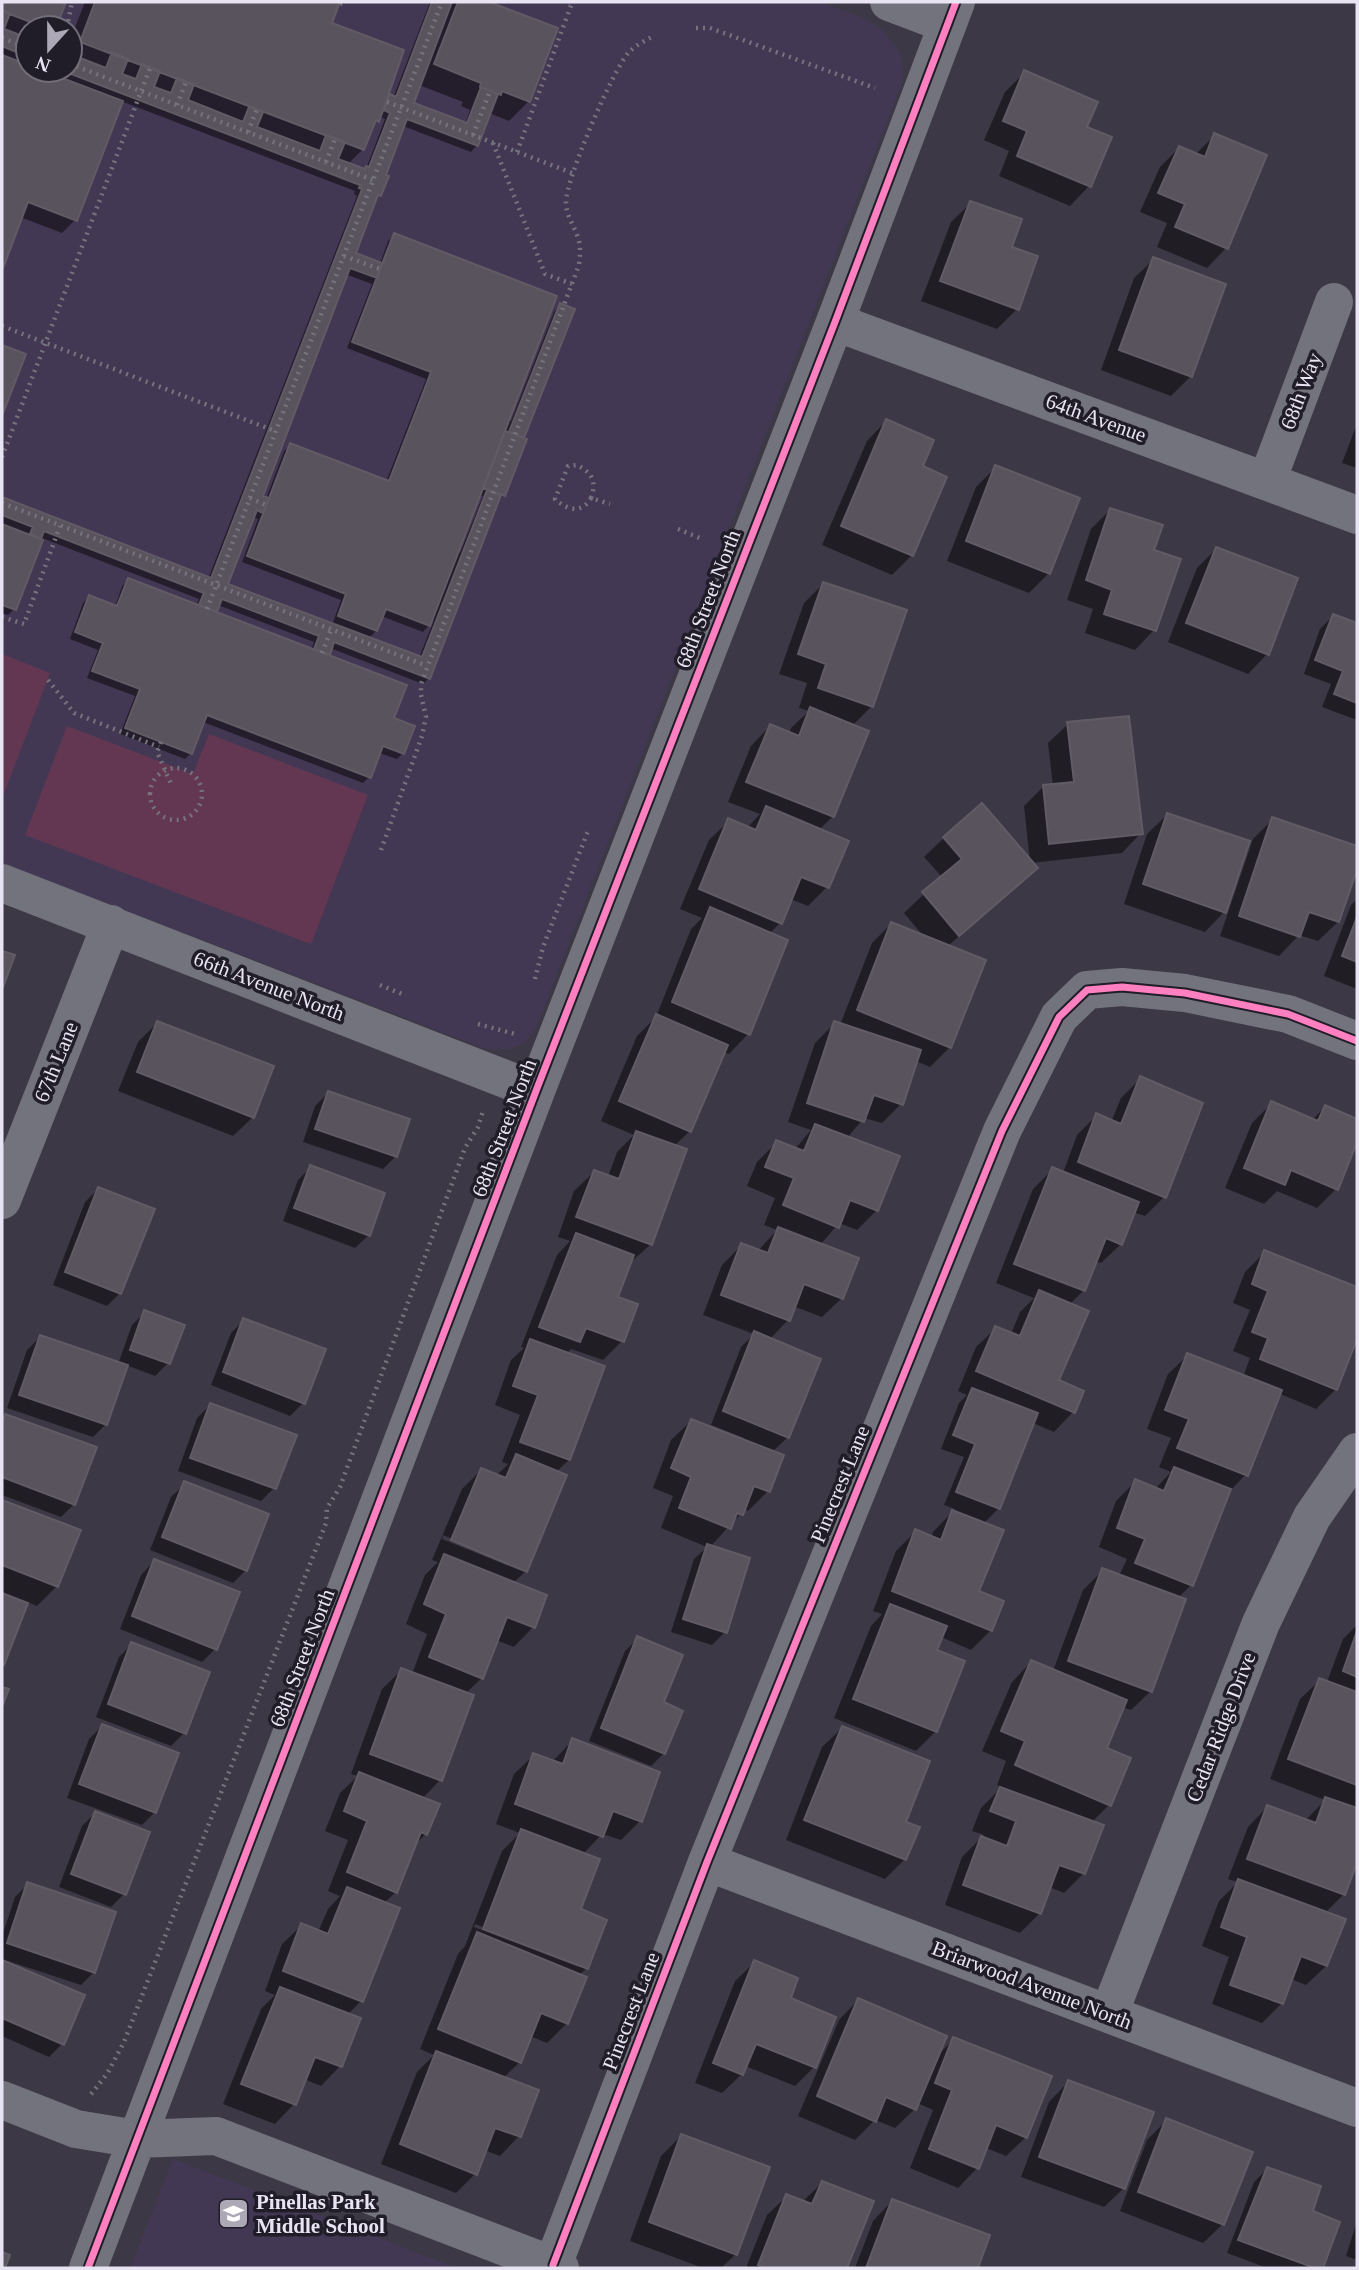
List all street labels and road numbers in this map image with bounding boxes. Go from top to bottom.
street label: 68th Way [1275,349,1327,433]
street label: 64th Avenue [1042,389,1150,447]
street label: 68th Street North [671,526,746,671]
street label: 66th Avenue North [190,946,348,1026]
street label: 67th Lane [29,1018,83,1106]
street label: 68th Street North [467,1055,542,1200]
street label: Pinecrest Lane [806,1422,874,1546]
street label: 68th Street North [265,1585,340,1730]
street label: Cedar Ridge Drive [1181,1649,1261,1805]
street label: Briarwood Avenue North [929,1936,1136,2034]
street label: Pinecrest Lane [598,1949,664,2073]

